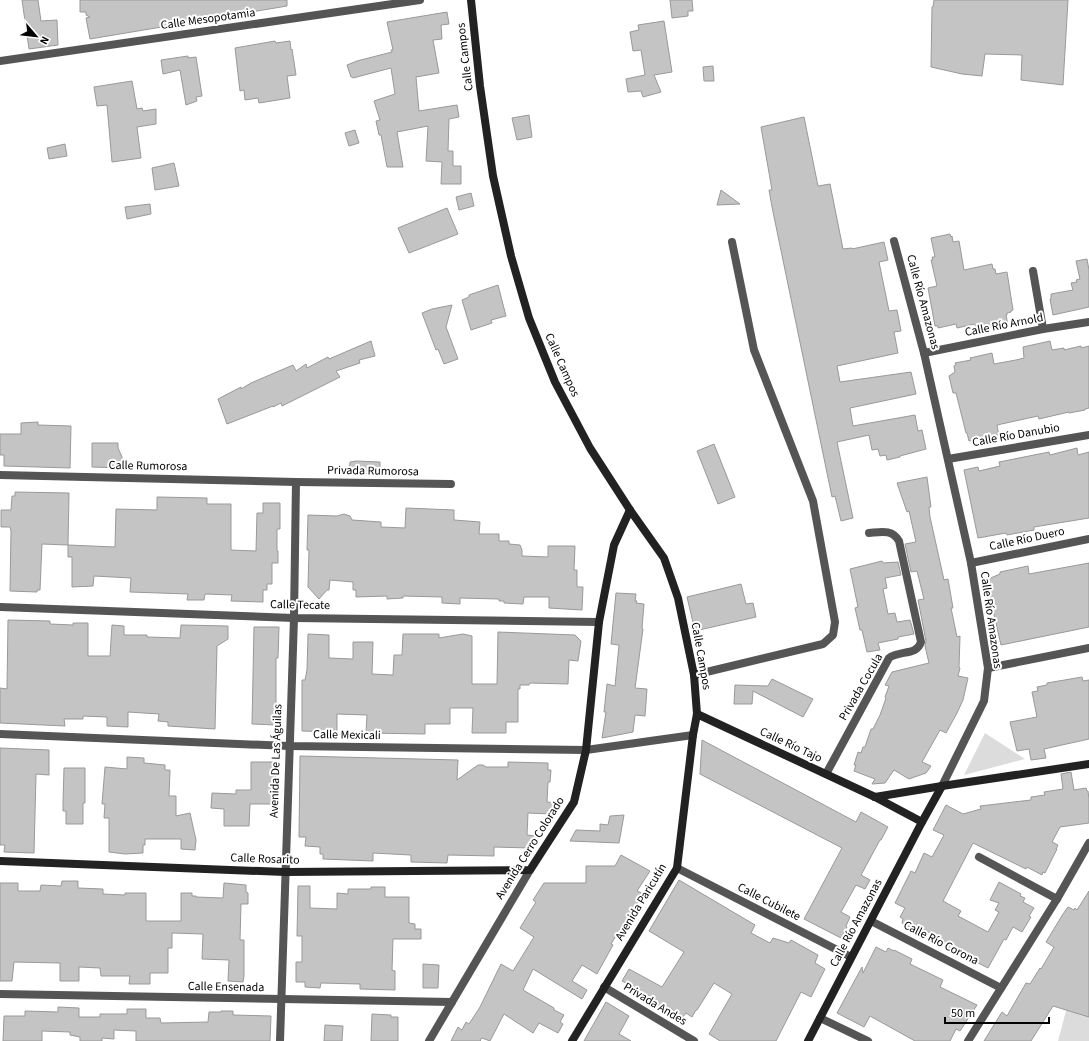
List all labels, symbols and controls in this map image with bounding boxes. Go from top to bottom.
street label: Calle Mesopotamia [160,4,256,34]
north arrow [16,16,56,56]
street label: Calle Campos [452,22,478,92]
text: N [36,34,53,47]
street label: Calle Río Amazonas [902,253,944,351]
street label: Calle Río Arnold [963,309,1045,341]
street label: Calle Campos [540,330,584,400]
street label: Calle Río Danubio [971,419,1061,451]
street label: Calle Rumorosa [108,457,188,475]
street label: Privada Rumorosa [327,462,419,480]
street label: Calle Río Duero [988,523,1066,555]
street label: Calle Río Amazonas [976,570,1006,670]
street label: Calle Tecate [270,596,330,614]
street label: Calle Campos [687,621,715,691]
street label: Privada Cocula [835,650,887,724]
street label: Avenida De Las Águilas [266,704,286,818]
street label: Calle Río Tajo [757,723,825,767]
street label: Calle Mexicali [313,726,381,744]
street label: Avenida Cerro Colorado [491,793,569,903]
street label: Calle Rosarito [230,849,300,869]
street label: Avenida Paricutín [611,860,671,944]
street label: Calle Río Amazonas [826,876,886,970]
street label: Calle Cubilete [734,879,804,925]
street label: Calle Río Corona [900,917,982,969]
street label: Calle Ensenada [188,978,264,996]
street label: Privada Andes [620,978,690,1030]
scale bar [945,999,1049,1025]
text: 50 m [951,1005,975,1022]

